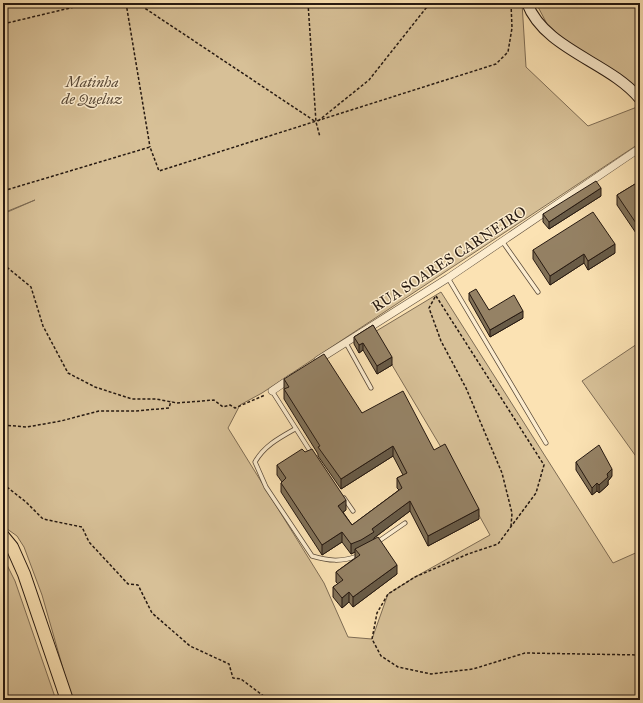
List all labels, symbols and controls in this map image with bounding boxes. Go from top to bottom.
park label: Matinha de Queluz [60,73,123,108]
street label: RUA SOARES CARNEIRO [368,202,530,316]

